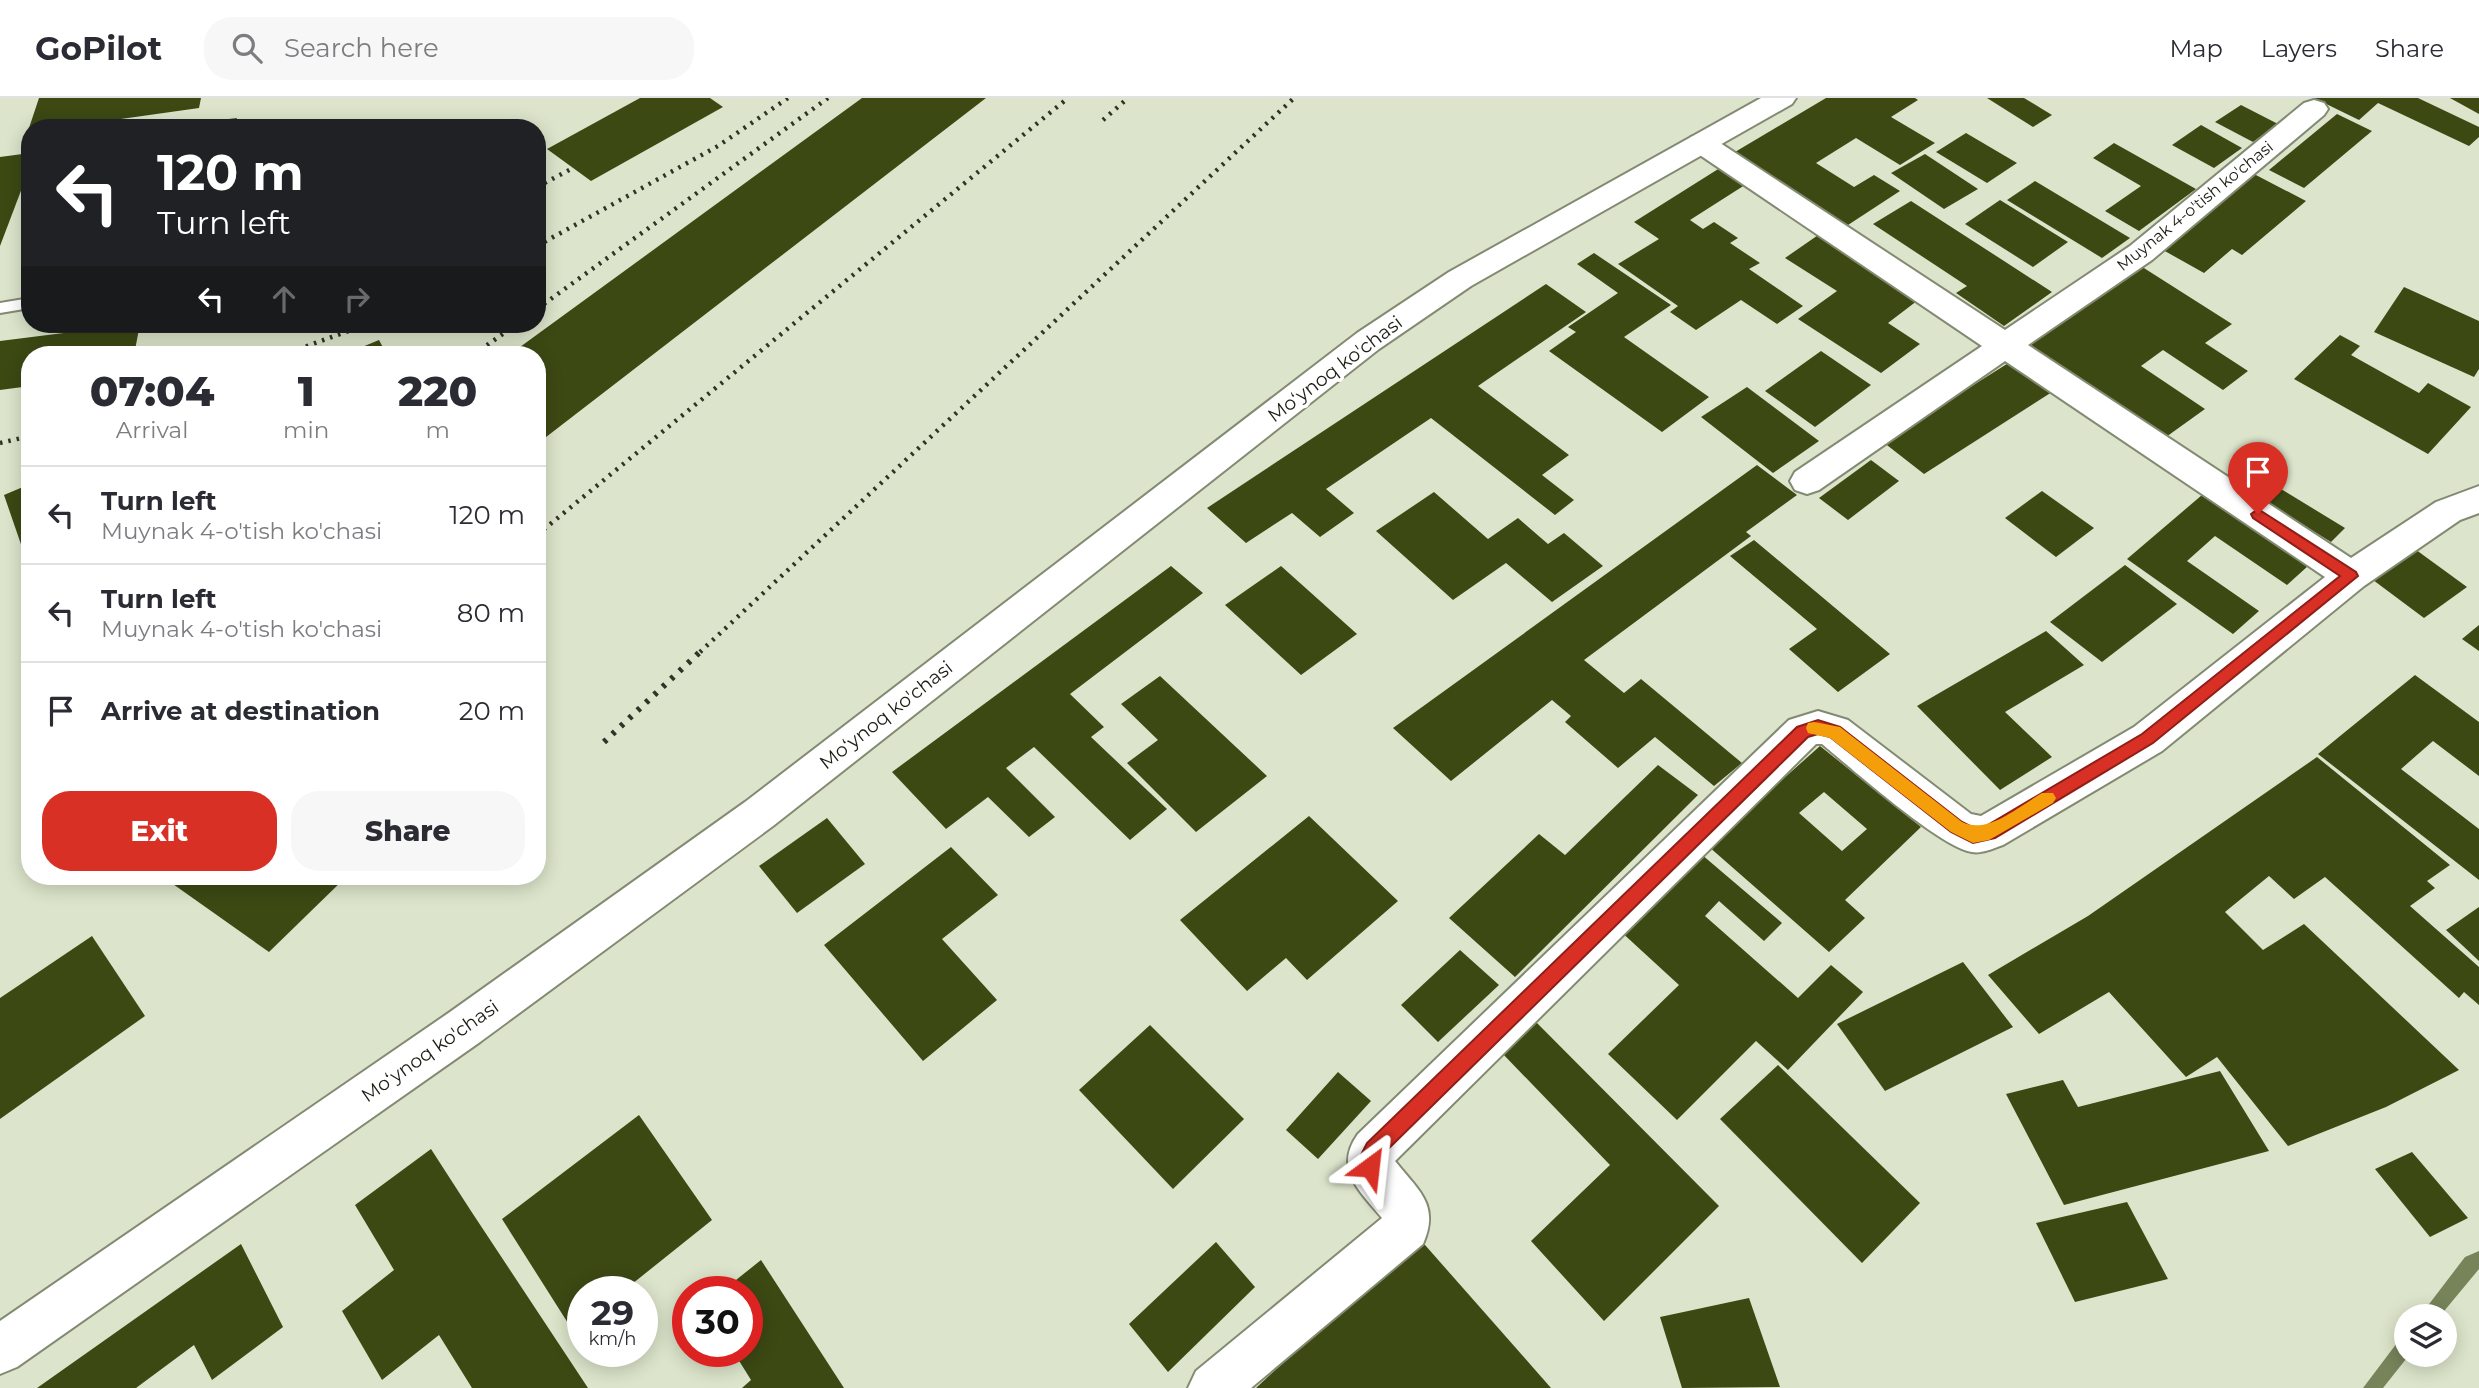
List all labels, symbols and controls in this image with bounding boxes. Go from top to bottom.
search box [204,17,694,80]
text: GoPilot [35,28,162,68]
icon: search [228,29,266,67]
text: Search here [284,32,439,64]
text: Map [2169,34,2223,63]
text: Layers [2261,34,2337,63]
text: Share [2375,34,2444,63]
street label: Muynak 4-o'tish ko'chasi [2113,137,2277,275]
text: 120 m [157,143,304,202]
icon: left [42,147,133,238]
text: Turn left [157,203,291,242]
icon: left [192,280,230,318]
icon: ahead [265,280,303,318]
icon: right [338,280,376,318]
street label: Moʻynoq ko'chasi [1263,311,1407,427]
text: 07:04 [90,365,214,417]
text: 1 [298,365,315,417]
text: 220 [398,365,477,417]
text: Arrival [116,416,188,444]
text: min [283,416,329,444]
text: m [425,416,450,444]
pin [2228,442,2288,514]
icon: arrive [2239,453,2277,491]
text: Turn left [101,485,217,517]
icon: left [42,496,80,534]
text: 120 m [449,499,525,531]
text: Muynak 4-o'tish ko'chasi [101,517,382,545]
text: Turn left [101,583,217,615]
icon: left [42,594,80,632]
text: 80 m [457,597,525,629]
text: Muynak 4-o'tish ko'chasi [101,615,382,643]
street label: Moʻynoq ko'chasi [815,656,957,774]
icon: arrive [42,692,80,730]
text: Arrive at destination [101,695,380,727]
text: 20 m [459,695,525,727]
button: Exit [42,791,277,871]
button: Share [291,791,525,871]
street label: Moʻynoq ko'chasi [357,995,503,1107]
position arrow [1333,1130,1407,1204]
speed limit sign: 30 [672,1276,763,1367]
text: 29 [591,1291,634,1334]
map controls [2394,1304,2457,1367]
button: layers [2394,1304,2457,1367]
text: km/h [588,1328,637,1350]

